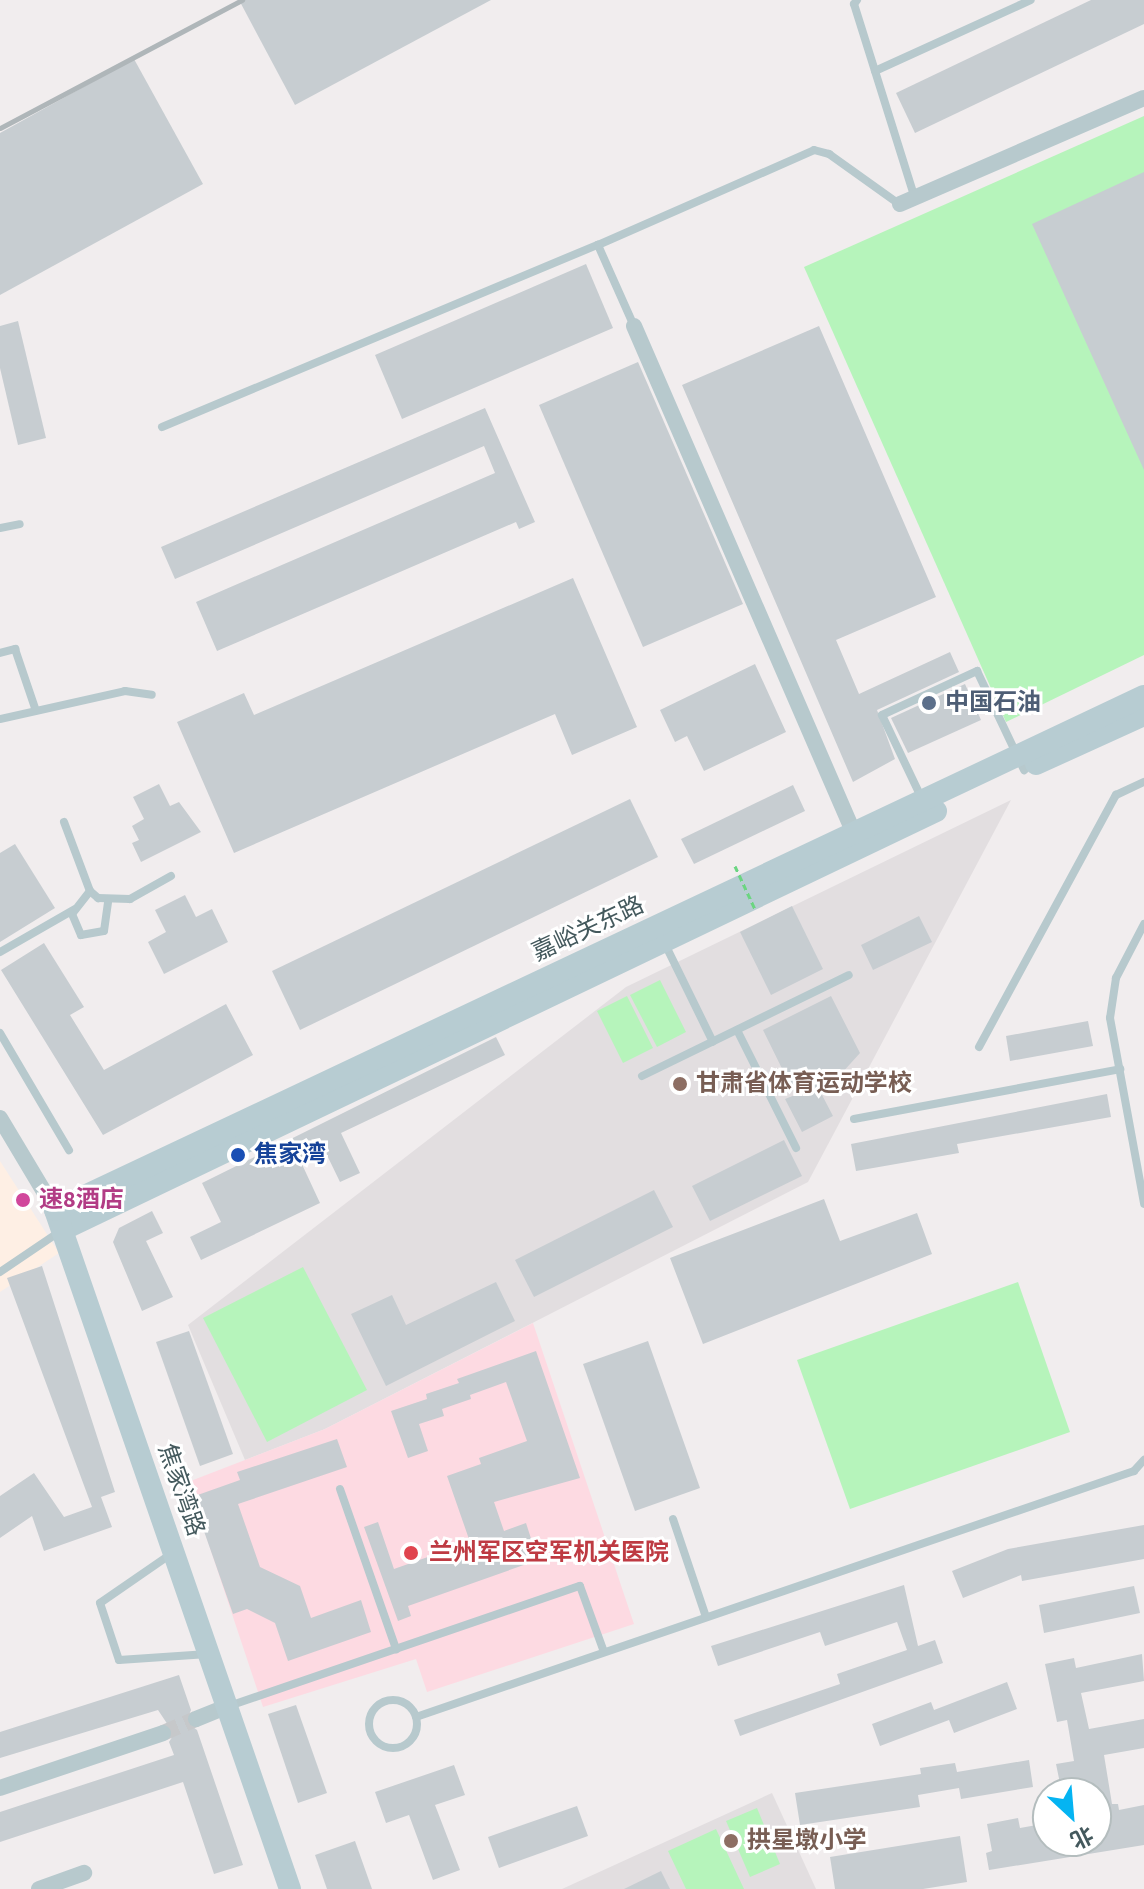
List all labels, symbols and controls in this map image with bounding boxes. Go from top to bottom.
place label: 中国石油 [945,689,1041,717]
marker: 中国石油 [920,694,938,712]
street label: 嘉峪关东路 [528,891,648,967]
place label: 甘肃省体育运动学校 [696,1070,912,1098]
marker: 甘肃省体育运动学校 [671,1075,689,1093]
place label: 焦家湾 [254,1141,326,1169]
marker: 焦家湾 [229,1146,247,1164]
place label: 速8酒店 [39,1186,124,1214]
marker: 速8酒店 [14,1191,32,1209]
street label: 焦家湾路 [152,1440,210,1540]
place label: 兰州军区空军机关医院 [429,1539,669,1567]
marker: 兰州军区空军机关医院 [400,1542,422,1564]
north arrow [1032,1777,1112,1857]
text: 北 [1065,1818,1099,1856]
place label: 拱星墩小学 [747,1827,867,1855]
marker: 拱星墩小学 [722,1832,740,1850]

